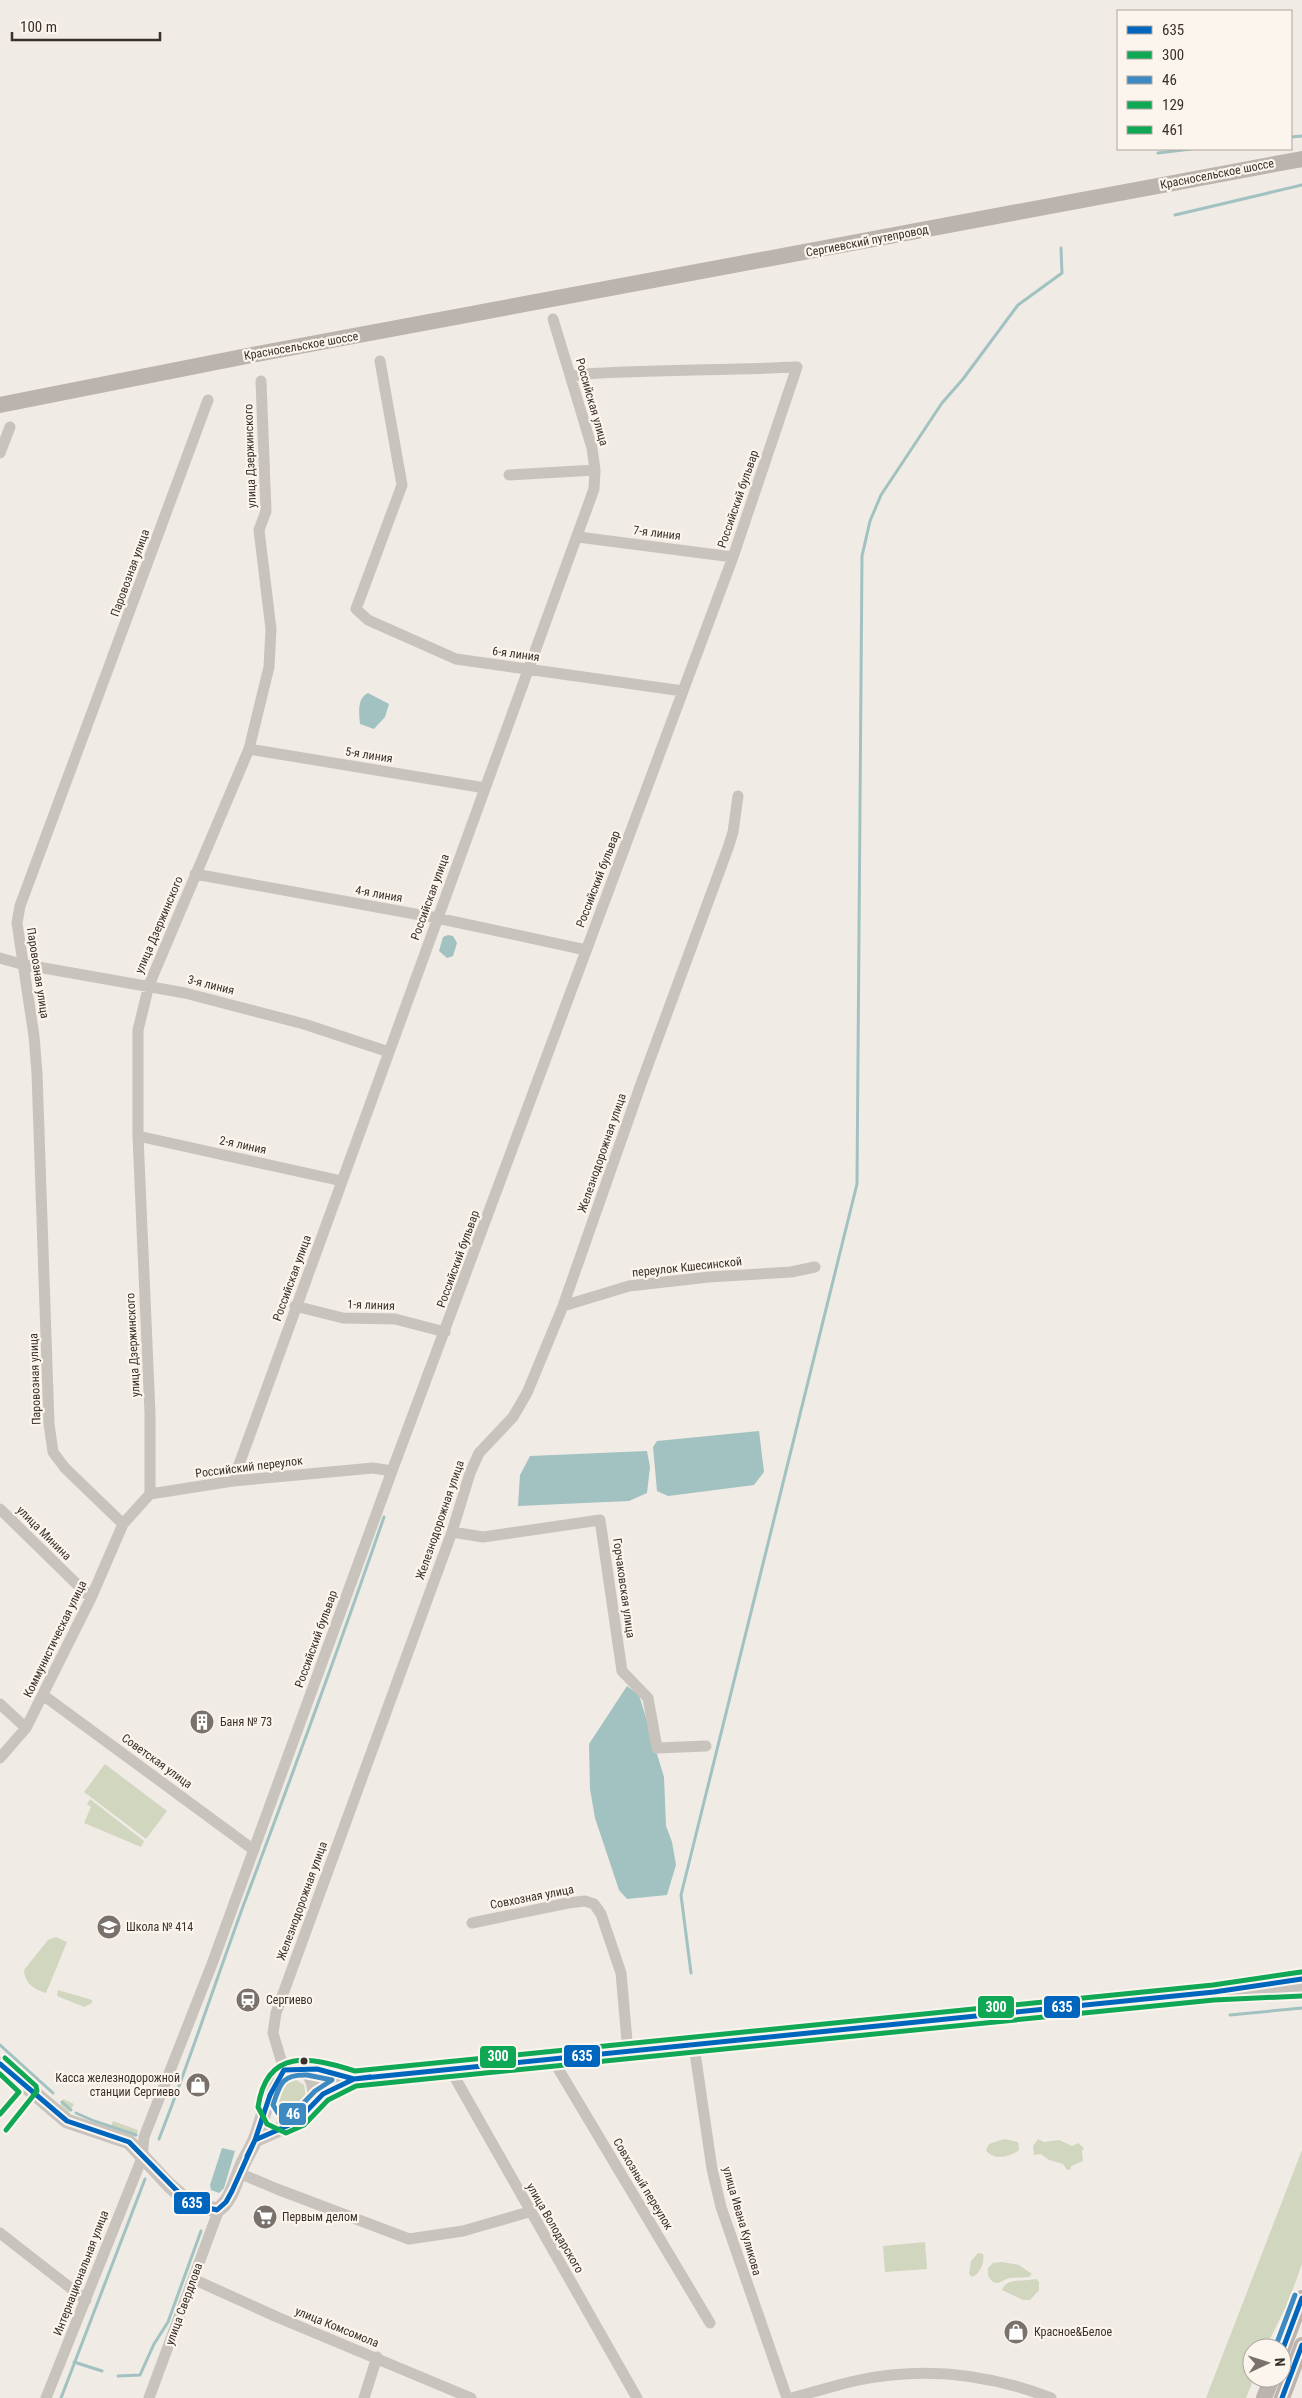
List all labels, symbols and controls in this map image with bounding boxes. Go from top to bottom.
scale bar [12,10,160,42]
legend [1117,10,1292,150]
text: 100 m [20,18,57,36]
text: 635 [1162,21,1184,39]
text: 300 [1162,46,1184,64]
text: 46 [1162,71,1177,89]
text: 129 [1162,96,1184,114]
text: 461 [1162,121,1184,139]
street label: Красносельское шоссе [1159,156,1276,192]
street label: Сергиевский путепровод [805,222,930,260]
street label: Красносельское шоссе [243,329,360,363]
street label: Российская улица [573,357,611,448]
street label: улица Дзержинского [241,404,259,508]
street label: Российский бульвар [715,448,761,550]
street label: 7-я линия [632,523,682,543]
street label: Паровозная улица [108,527,152,619]
street label: 6-я линия [491,644,541,664]
street label: 5-я линия [344,744,394,766]
street label: Российский бульвар [573,829,623,929]
street label: Российская улица [408,852,452,942]
street label: улица Дзержинского [132,874,186,976]
street label: 4-я линия [354,883,404,905]
street label: Паровозная улица [24,926,52,1020]
street label: 3-я линия [186,972,236,998]
street label: Железнодорожная улица [575,1091,629,1215]
street label: 2-я линия [218,1133,268,1157]
street label: Российский бульвар [434,1208,482,1309]
street label: Российская улица [270,1233,314,1323]
street label: переулок Кшесинской [631,1254,743,1280]
street label: улица Дзержинского [123,1293,143,1397]
street label: 1-я линия [347,1297,395,1313]
street label: Паровозная улица [26,1333,44,1425]
street label: Российский переулок [195,1453,304,1481]
street label: Железнодорожная улица [413,1458,467,1582]
street label: улица Минина [14,1503,74,1563]
street label: Горчаковская улица [610,1537,638,1639]
street label: Коммунистическая улица [21,1578,89,1700]
street label: Российский бульвар [292,1588,340,1689]
building icon: Баня № 73 [189,1709,215,1735]
place label: Баня № 73 [220,1715,272,1729]
street label: Советская улица [119,1731,195,1791]
street label: Железнодорожная улица [274,1839,330,1962]
street label: Совхозная улица [489,1882,575,1912]
school or university icon: Школа № 414 [96,1914,122,1940]
place label: Школа № 414 [126,1920,193,1934]
station icon: Сергиево [235,1987,261,2013]
place label: Сергиево [266,1993,313,2007]
line badge: 300 [977,1995,1015,2019]
line badge: 635 [1043,1995,1081,2019]
text: 300 [985,1999,1007,2015]
text: 635 [1051,1999,1073,2015]
line badge: 635 [563,2044,601,2068]
line badge: 300 [479,2045,517,2069]
text: 300 [487,2048,509,2064]
text: 635 [571,2048,593,2064]
unlabelled marker [299,2056,309,2066]
place label: Касса железнодорожной станции Сергиево [55,2071,180,2099]
shop icon: Касса железнодорожной станции Сергиево [185,2072,211,2098]
line badge: 46 [278,2102,307,2126]
text: 46 [286,2106,300,2122]
street label: Совхозный переулок [610,2136,676,2233]
street label: улица Ивана Куликова [720,2165,764,2277]
street label: улица Володарского [524,2180,586,2276]
line badge: 635 [173,2191,211,2215]
text: 635 [181,2195,203,2211]
supermarket icon: Первым делом [252,2204,278,2230]
street label: Интернациональная улица [51,2208,111,2338]
place label: Первым делом [282,2210,358,2224]
street label: улица Свердлова [163,2261,205,2347]
street label: улица Комсомола [293,2304,381,2350]
shop icon: Красное&Белое [1003,2319,1029,2345]
place label: Красное&Белое [1034,2325,1112,2339]
north arrow [1242,2338,1292,2388]
text: N [1272,2357,1288,2367]

